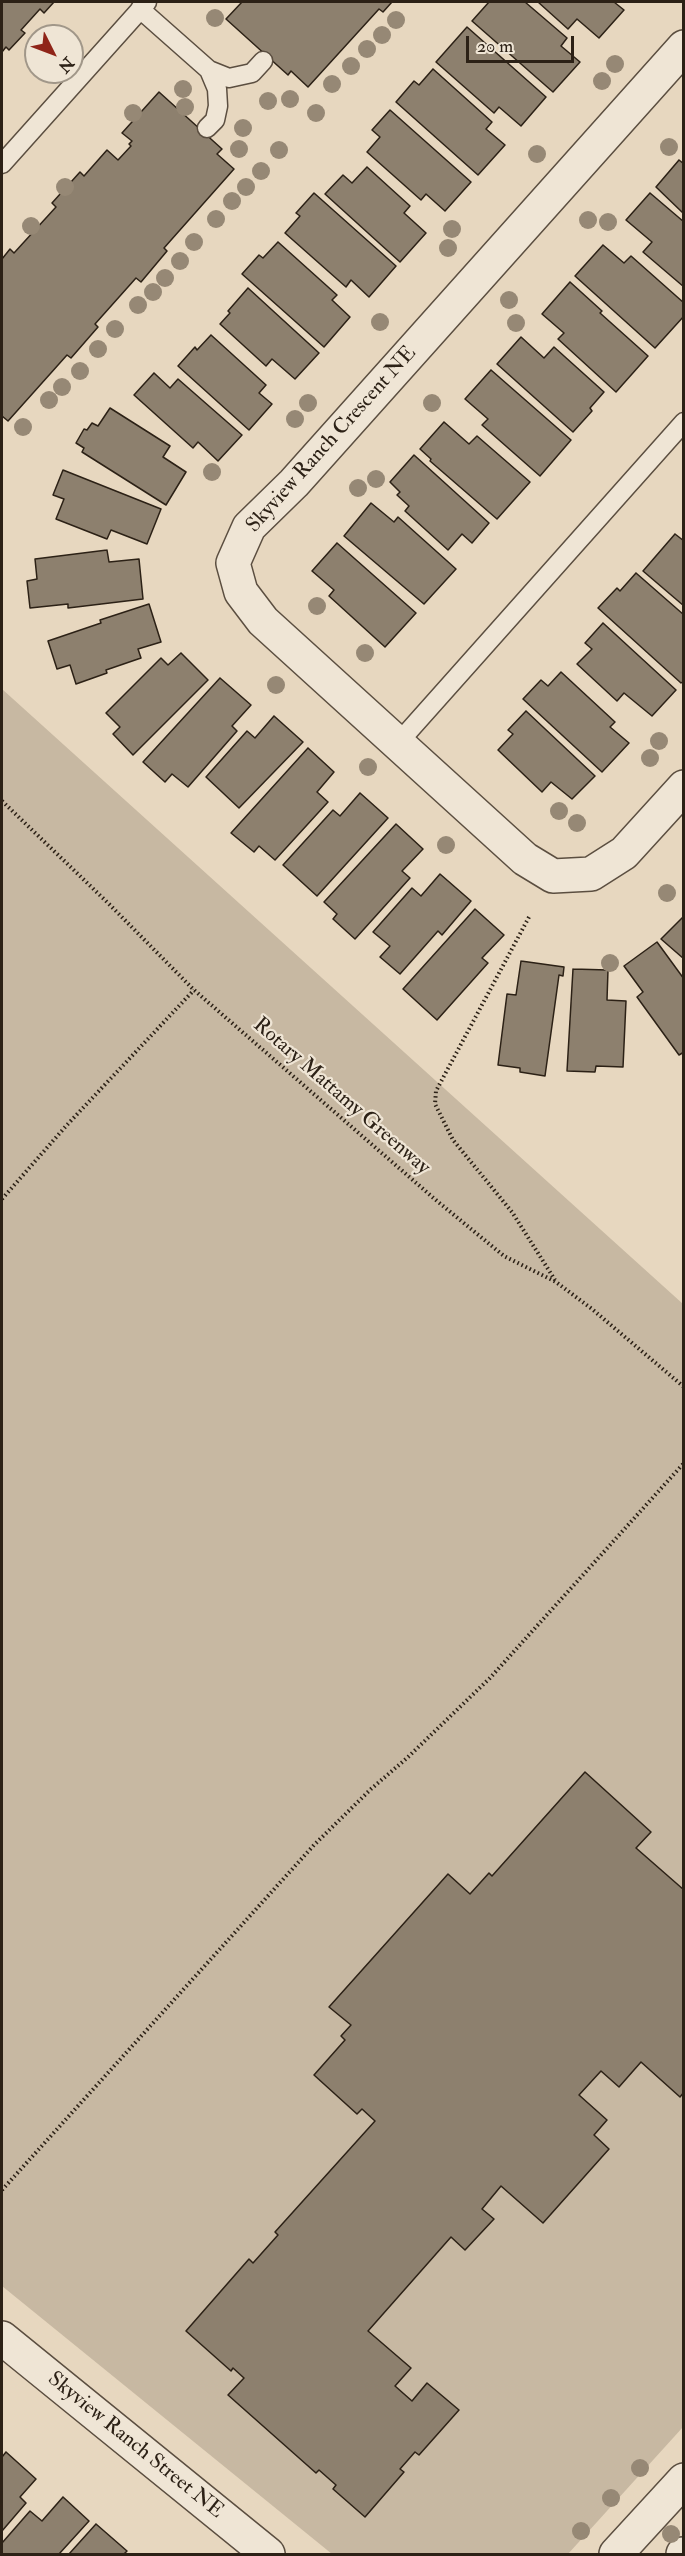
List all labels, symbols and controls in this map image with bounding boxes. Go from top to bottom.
north arrow [24,24,84,84]
scale bar [469,24,577,62]
text: 20 m [477,35,513,58]
text: N [54,53,78,77]
street label: Skyview Ranch Crescent NE [242,342,422,538]
street label: Rotary Mattamy Greenway [247,1013,435,1181]
street label: Skyview Ranch Street NE [42,2367,228,2525]

